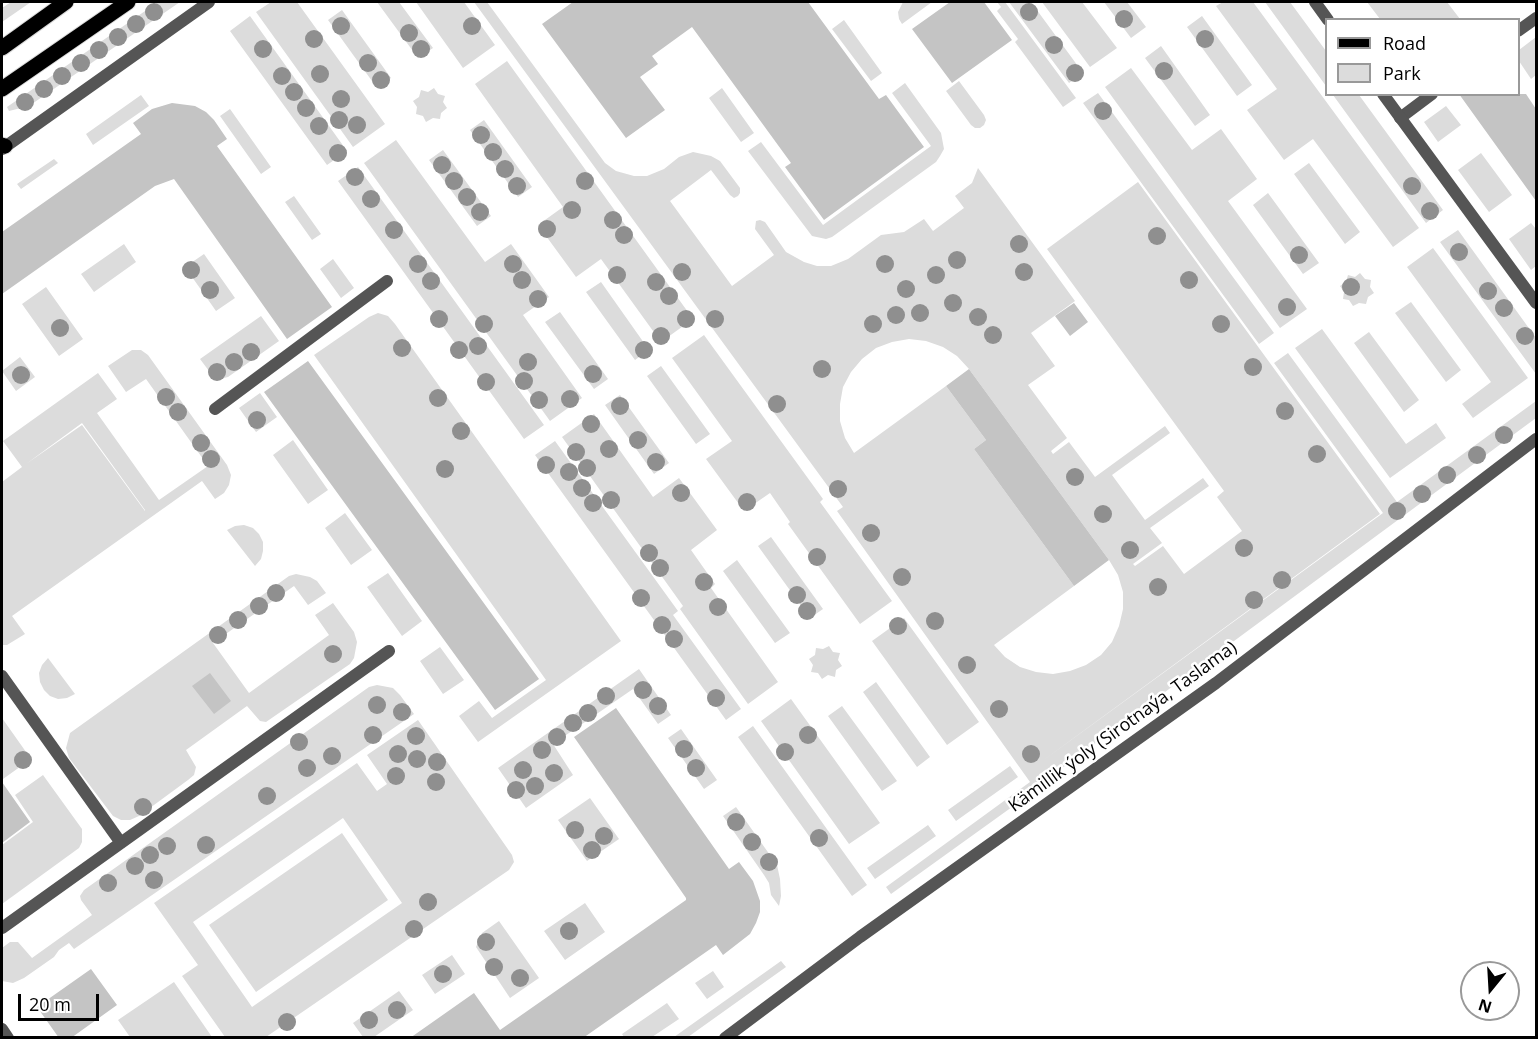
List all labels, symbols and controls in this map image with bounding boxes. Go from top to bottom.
legend [1325,18,1520,96]
text: Road [1383,31,1426,55]
text: Park [1383,61,1421,85]
street label: Kämillik ýoly (Sirotnaýa, Taslama) [1005,637,1241,817]
north arrow [1460,961,1520,1021]
scale bar [21,982,102,1020]
text: 20 m [29,992,71,1016]
text: N [1475,994,1495,1019]

